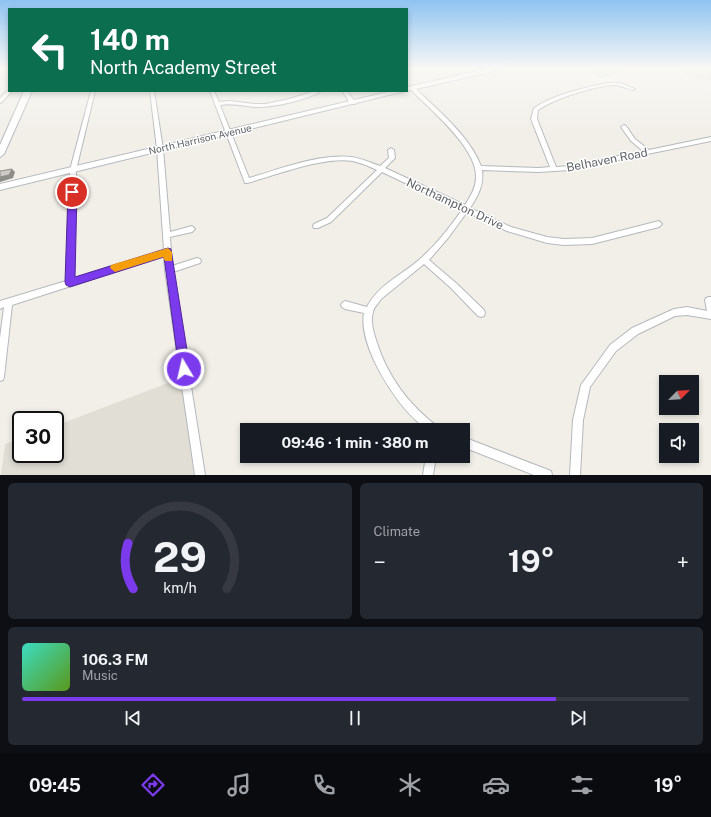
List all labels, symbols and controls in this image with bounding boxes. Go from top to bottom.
text: 140 m [90,23,170,56]
icon: left [24,24,76,76]
text: North Academy Street [90,57,277,78]
street label: North Harrison Avenue [147,121,253,157]
street label: Belhaven Road [565,145,649,175]
pin [55,175,89,209]
street label: Northampton Drive [404,175,506,233]
icon: arrive [61,181,83,203]
position arrow [163,348,205,390]
north arrow [659,375,699,415]
map controls [659,375,699,463]
speed limit sign: 30 [12,411,64,463]
button: sound [659,423,699,463]
text: 09:46 · 1 min · 380 m [281,434,429,451]
text: Climate [374,524,420,539]
text: 29 [153,532,207,581]
text: 19° [508,543,555,579]
text: − [374,549,386,575]
text: + [677,549,689,575]
text: km/h [163,579,197,596]
text: 106.3 FM [82,651,148,668]
text: Music [82,668,118,683]
icon: previous [122,707,144,729]
icon: pause [344,707,366,729]
icon: next [567,707,589,729]
icon: directions [139,771,167,799]
icon: music [225,771,253,799]
icon: phone [310,771,338,799]
icon: climate [396,771,424,799]
icon: car [482,771,510,799]
icon: filters [568,771,596,799]
text: 09:45 [29,775,81,796]
text: 19° [654,775,682,796]

